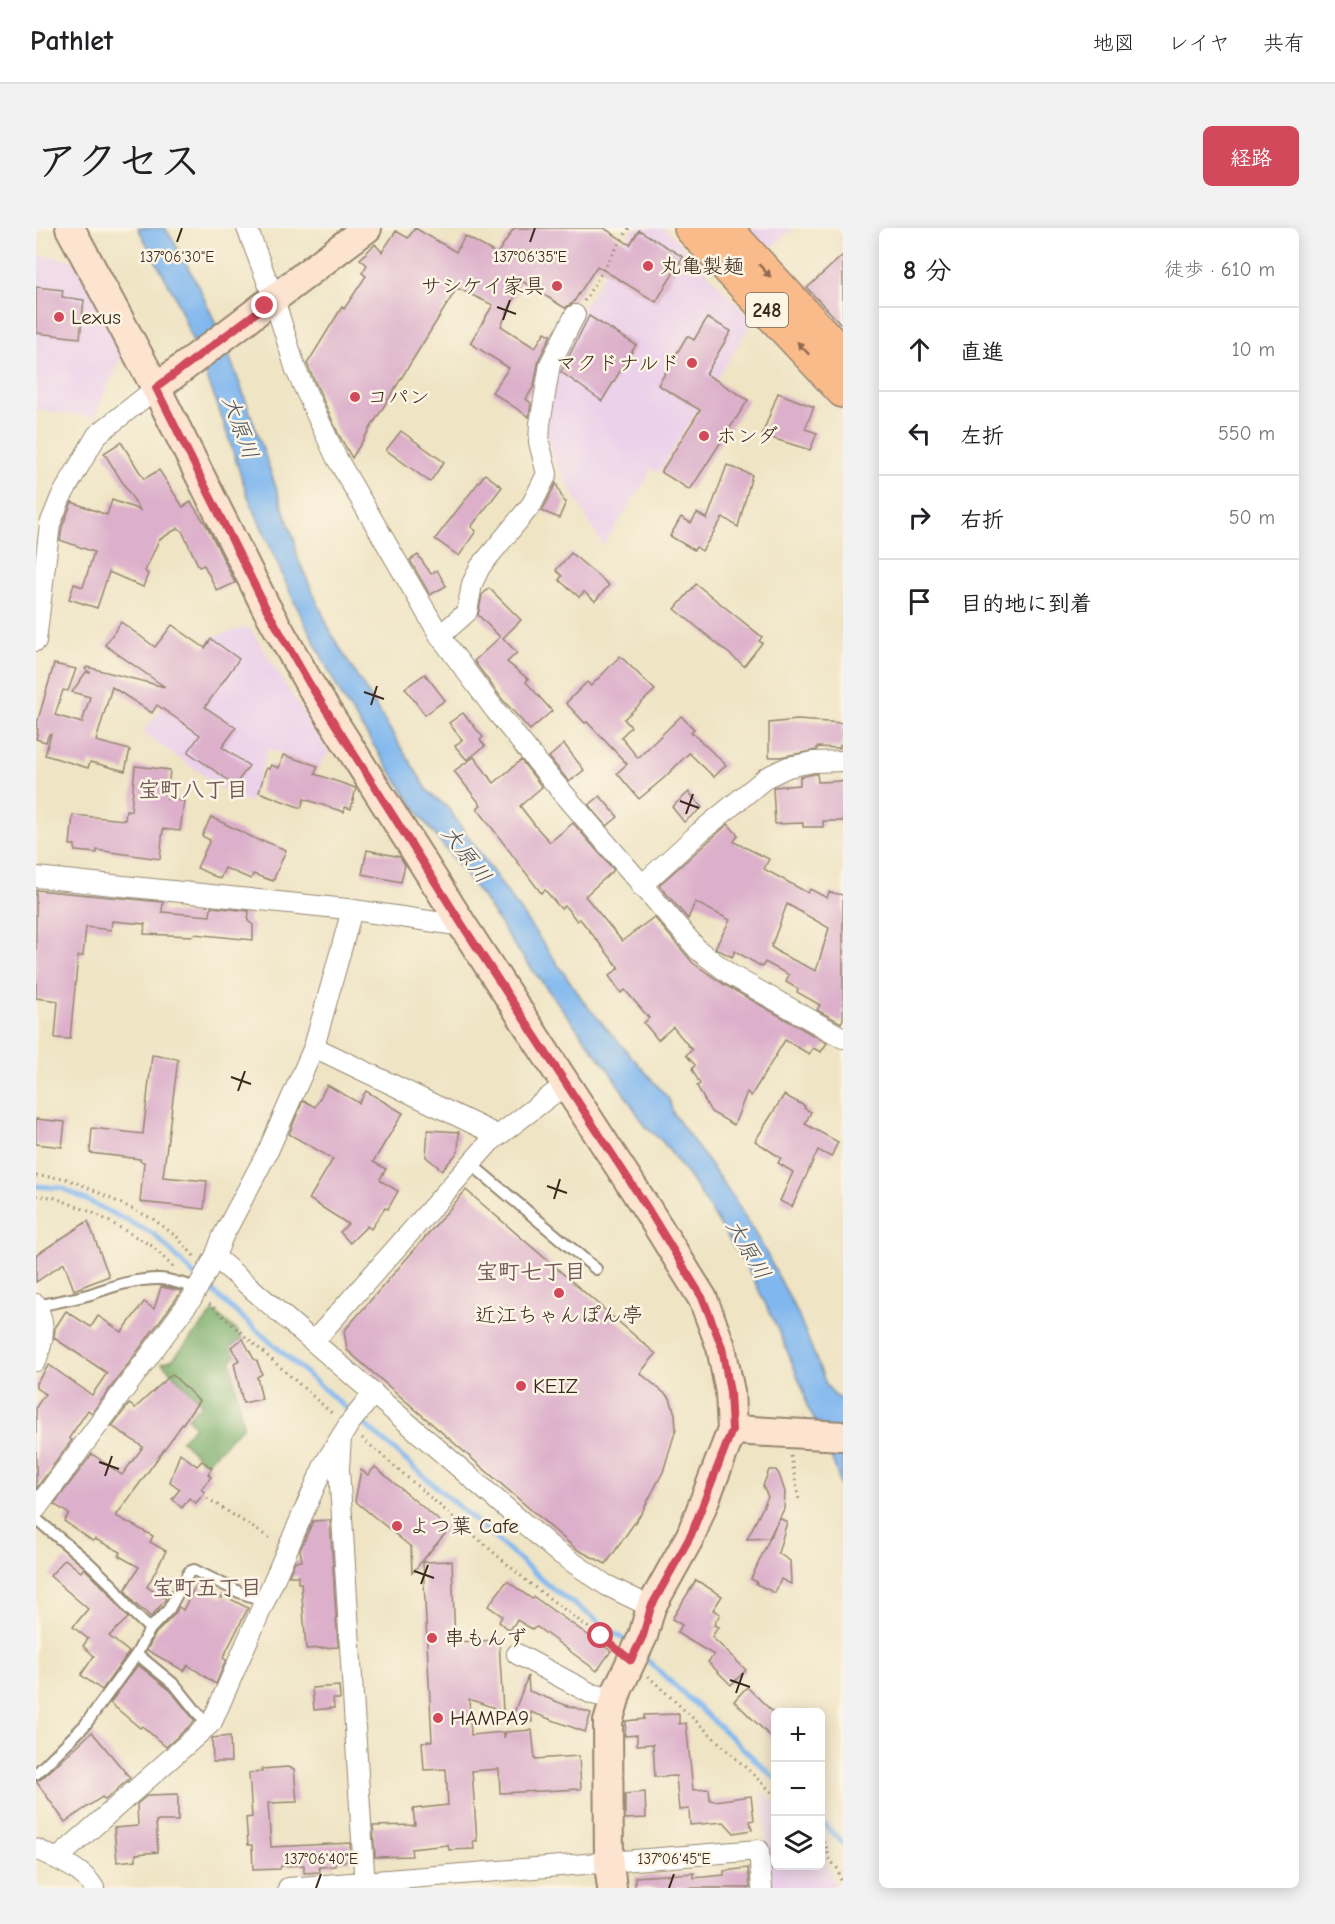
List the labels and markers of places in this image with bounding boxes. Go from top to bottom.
place label: 丸亀製麺 [660,254,744,278]
marker: 丸亀製麺 [641,259,655,273]
place label: サシケイ家具 [420,274,545,298]
marker: サシケイ家具 [550,279,564,293]
place label: Lexus [71,305,121,329]
marker: Lexus [52,310,66,324]
place label: マクドナルド [556,351,680,375]
marker: マクドナルド [685,356,699,370]
place label: コパン [367,385,430,409]
marker: コパン [348,390,362,404]
place label: ホンダ [716,424,778,448]
marker: ホンダ [697,429,711,443]
marker: 近江ちゃんぽん亭 [552,1286,566,1300]
place label: 近江ちゃんぽん亭 [475,1303,643,1327]
place label: KEIZ [533,1374,578,1398]
marker: KEIZ [514,1379,528,1393]
place label: よつ葉 Cafe [409,1514,519,1538]
marker: よつ葉 Cafe [390,1519,404,1533]
place label: 串もんず [444,1626,527,1650]
marker: 串もんず [425,1631,439,1645]
place label: HAMPA9 [450,1706,529,1730]
marker: HAMPA9 [431,1711,445,1725]

